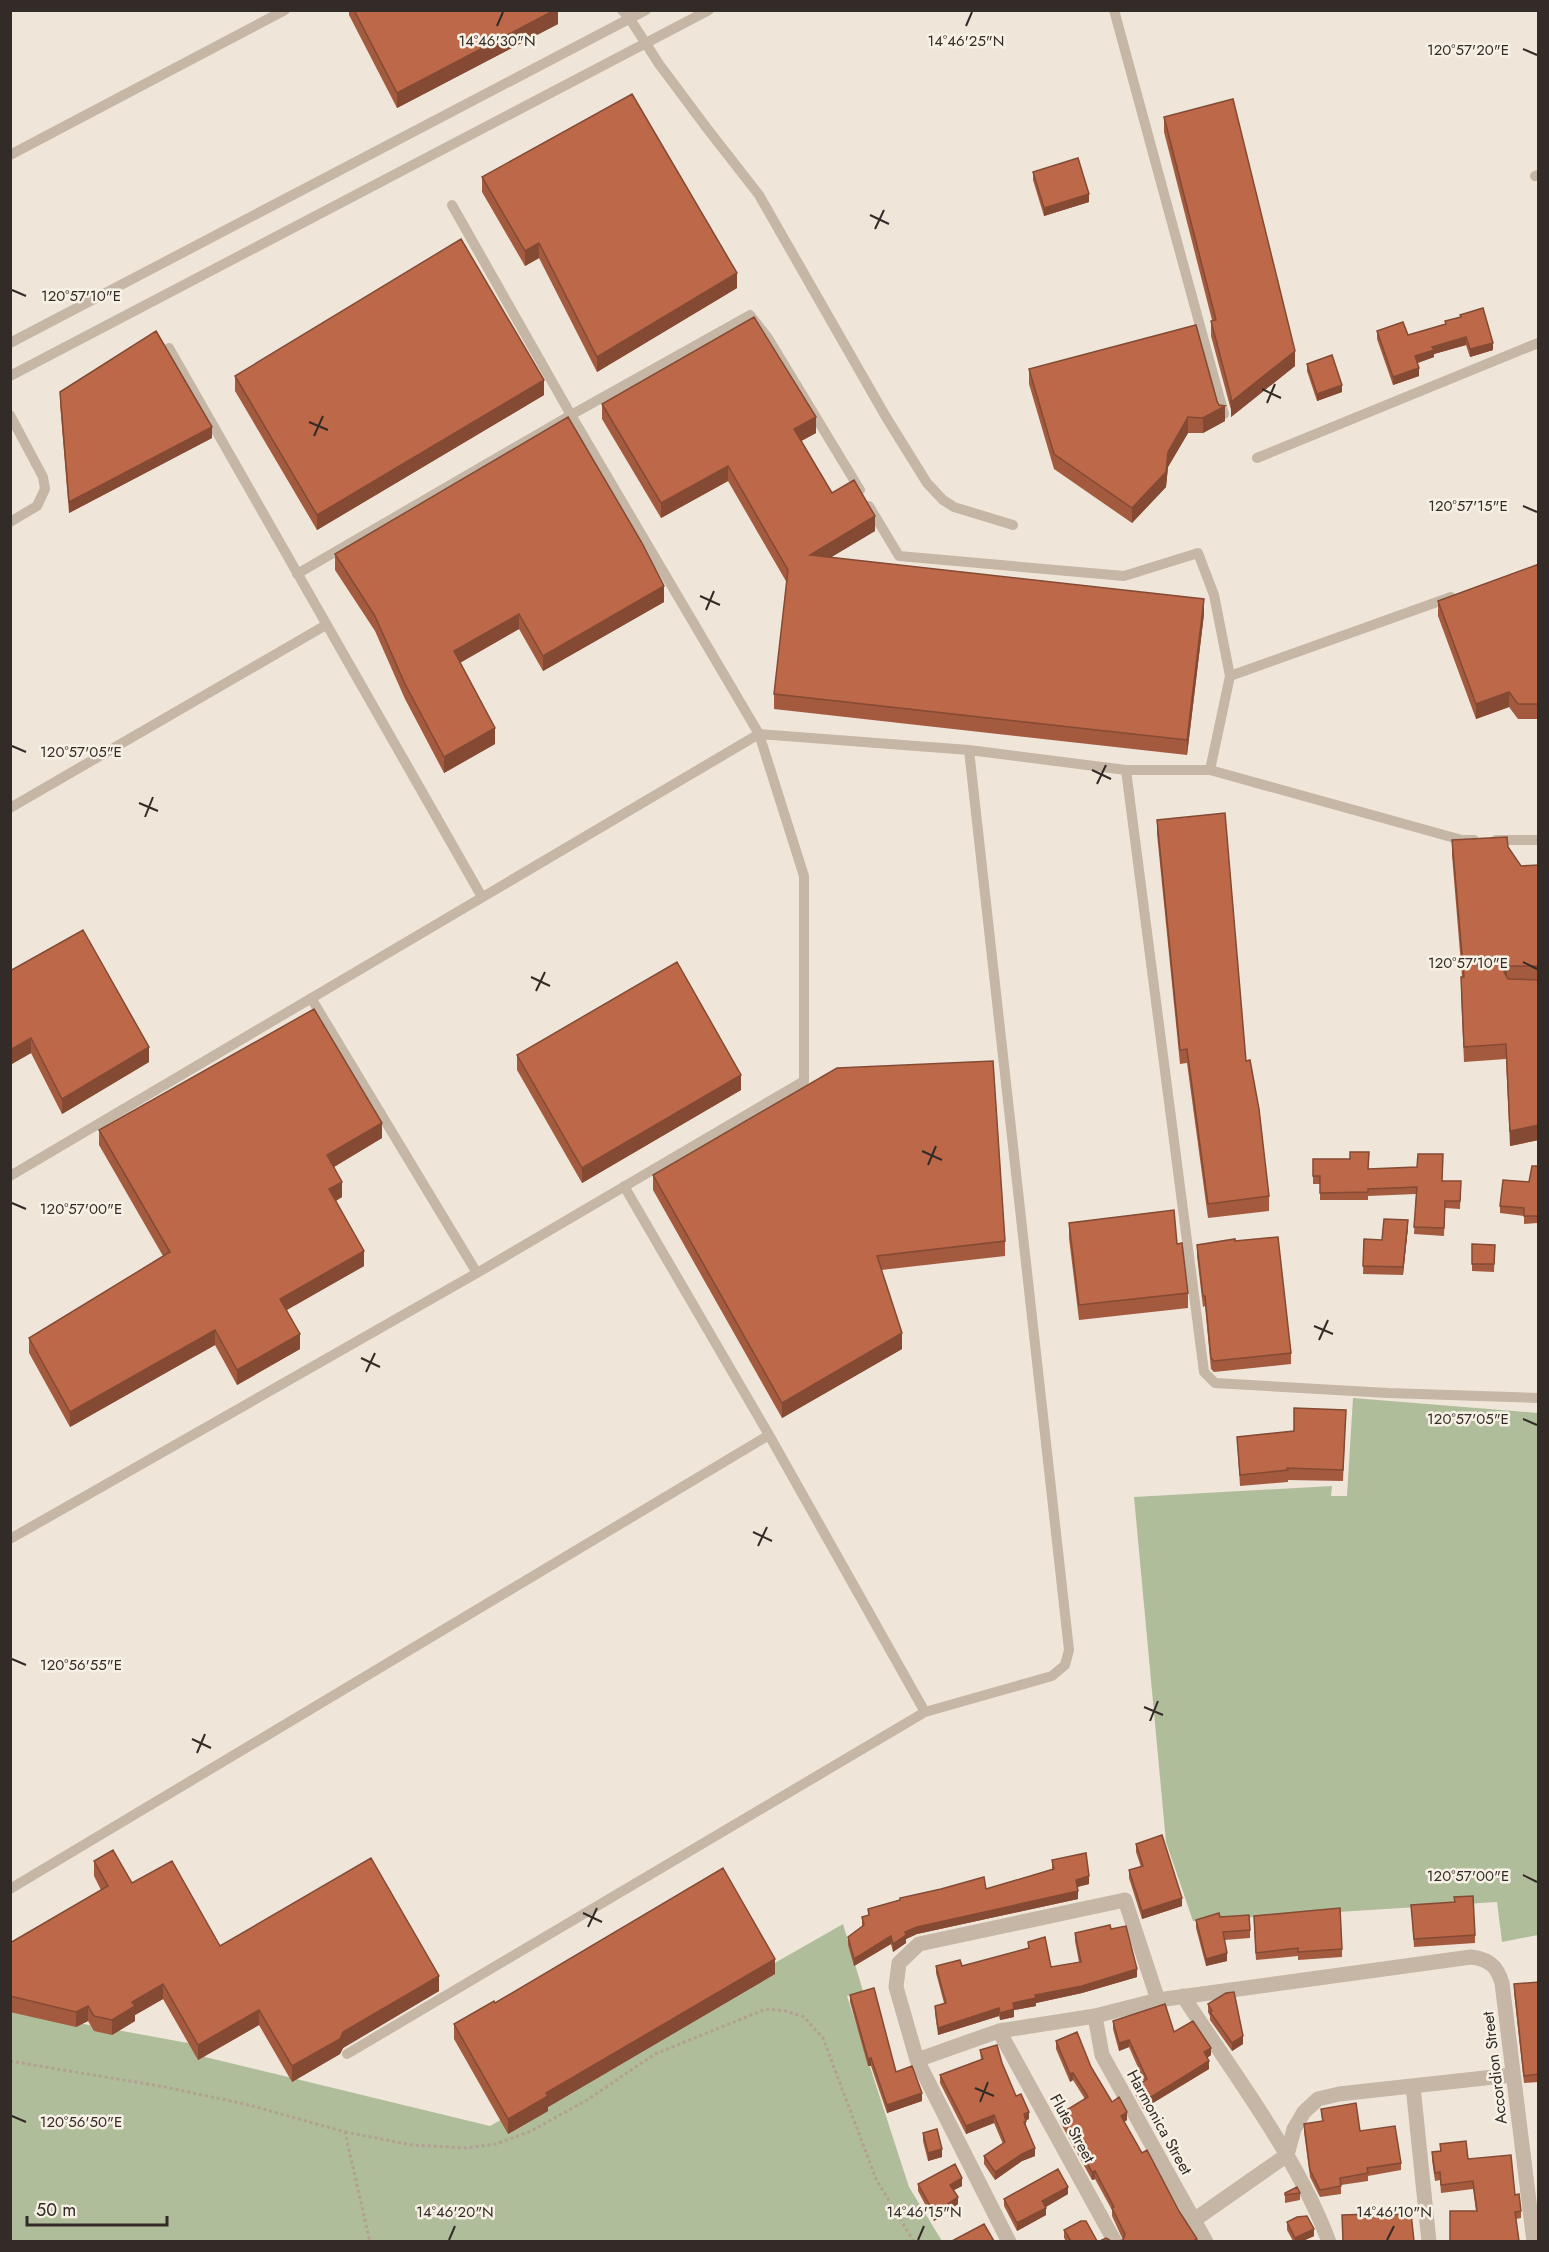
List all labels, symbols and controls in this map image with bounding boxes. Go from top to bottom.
text: 14°46'30"N [458,30,536,52]
text: 14°46'25"N [928,30,1004,52]
text: 120°57'20"E [1427,39,1509,61]
text: 120°57'10"E [41,285,121,307]
text: 120°57'15"E [1428,495,1508,517]
text: 120°57'05"E [40,741,122,763]
text: 120°57'10"E [1428,952,1508,974]
text: 120°57'00"E [40,1198,122,1220]
text: 120°57'05"E [1427,1408,1509,1430]
text: 120°56'55"E [40,1654,122,1676]
text: 120°57'00"E [1427,1865,1509,1887]
street label: Accordion Street [1476,2010,1513,2126]
street label: Harmonica Street [1121,2066,1198,2179]
street label: Flute Street [1044,2090,1101,2167]
text: 120°56'50"E [40,2111,122,2133]
scale bar [27,2189,166,2227]
text: 50 m [36,2197,76,2223]
text: 14°46'20"N [416,2201,494,2223]
text: 14°46'15"N [886,2201,962,2223]
text: 14°46'10"N [1356,2201,1432,2223]

